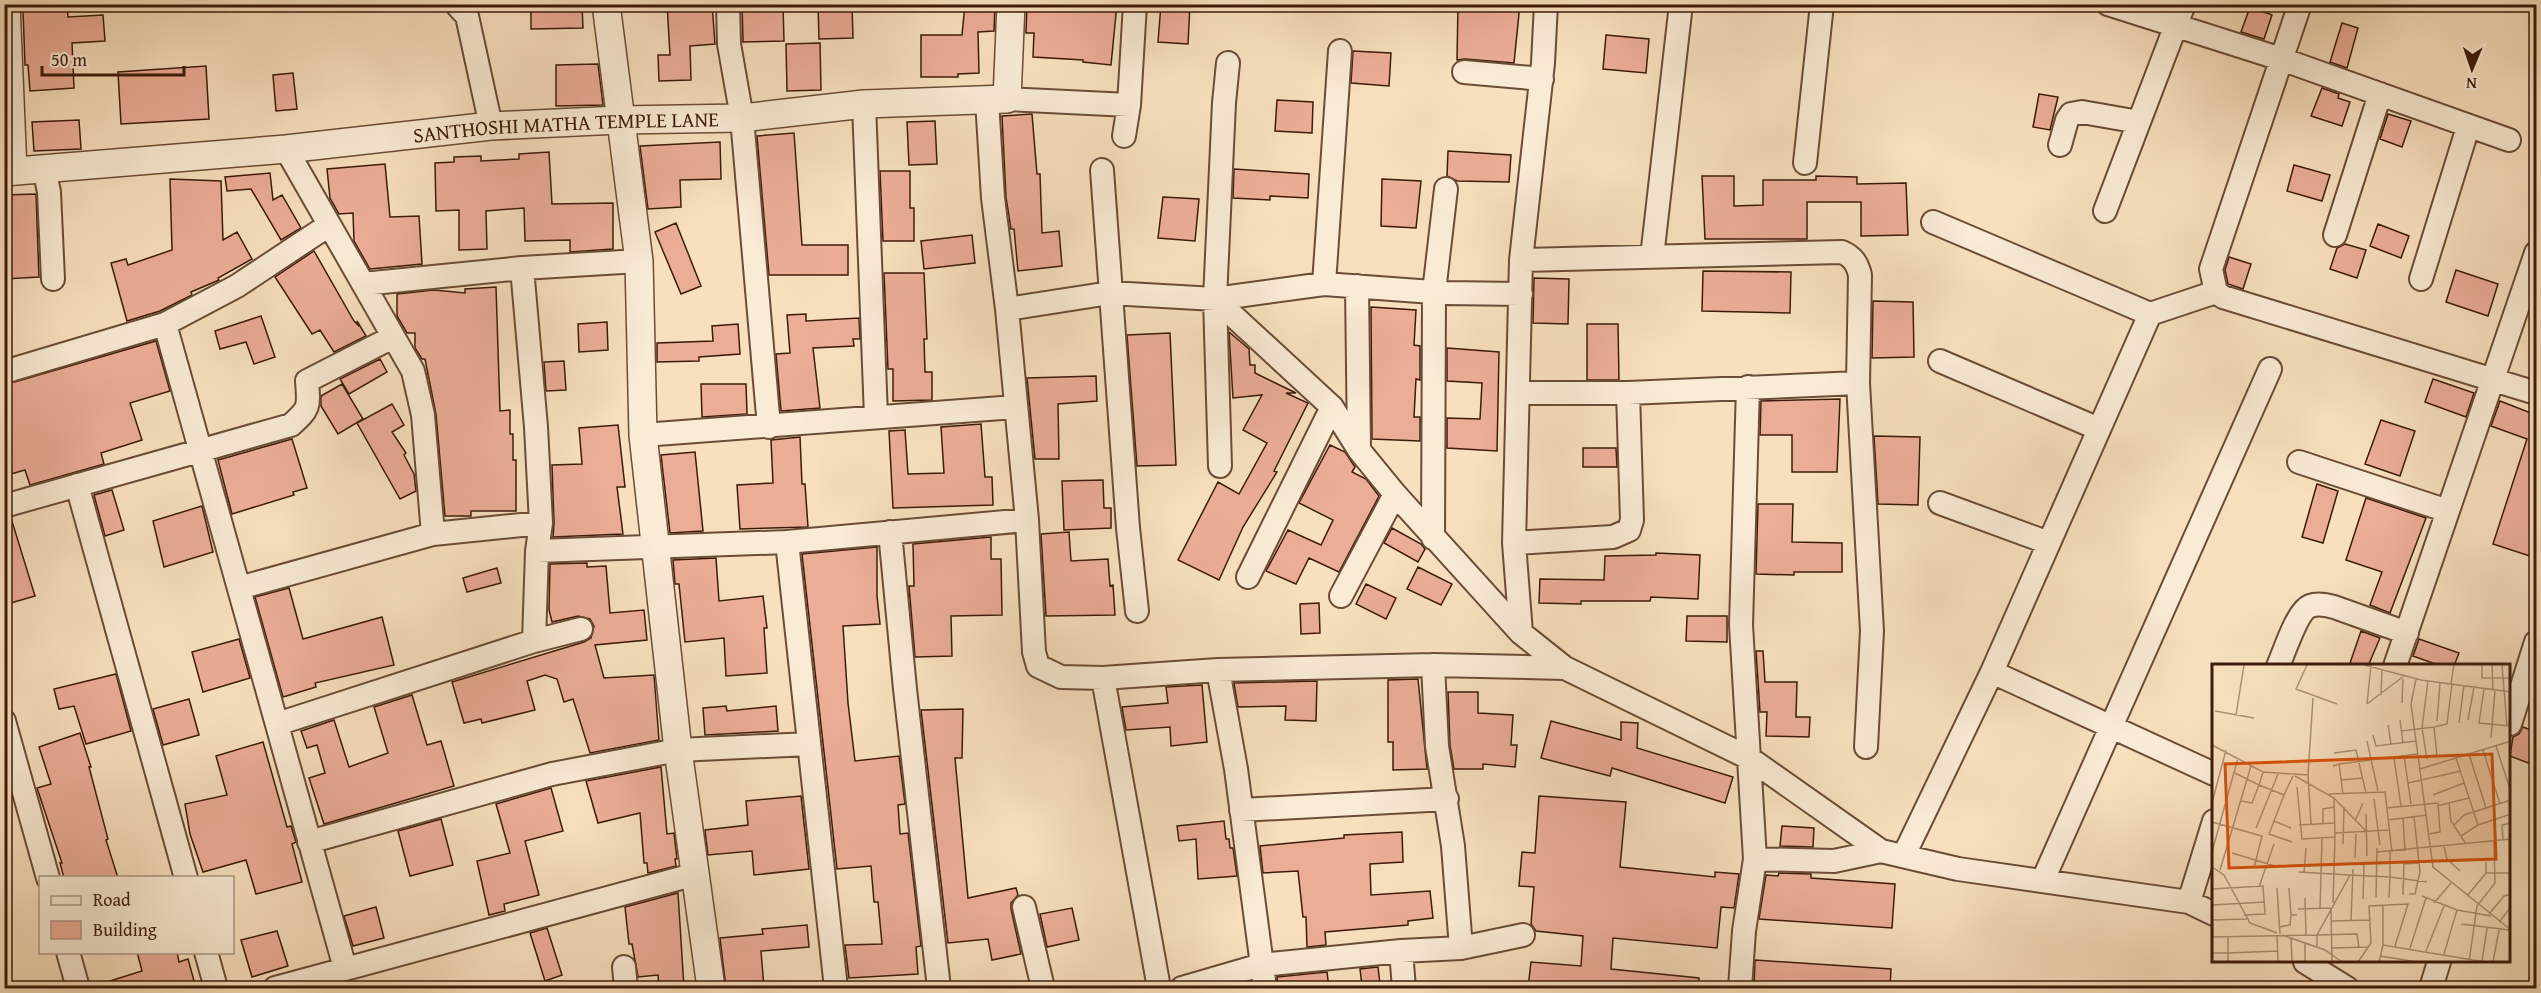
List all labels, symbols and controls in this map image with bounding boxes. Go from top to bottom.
scale bar [42,39,184,77]
north arrow [2442,39,2502,99]
text: 50 m [51,46,87,73]
text: N [2465,72,2477,96]
street label: SANTHOSHI MATHA TEMPLE LANE [411,103,719,150]
inset map [2212,664,2511,963]
legend [39,876,234,954]
text: Road [93,886,131,913]
text: Building [93,916,157,943]

